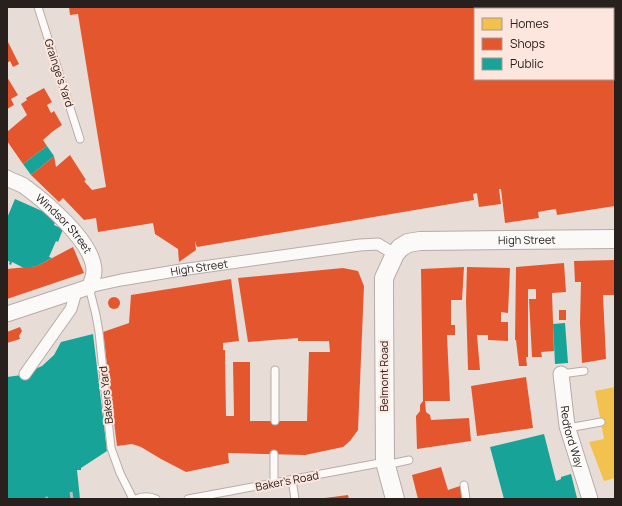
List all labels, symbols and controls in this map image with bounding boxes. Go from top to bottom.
legend [474,8,614,80]
text: Homes [510,15,549,32]
text: Shops [510,35,545,52]
street label: Grainge's Yard [41,37,78,109]
text: Public [510,55,544,72]
street label: Windsor Street [33,190,96,256]
street label: High Street [498,232,556,247]
street label: High Street [169,256,229,279]
street label: Belmont Road [376,341,391,411]
street label: Bakers Yard [95,365,116,425]
street label: Redford Way [558,405,588,470]
street label: Baker's Road [254,467,320,494]

